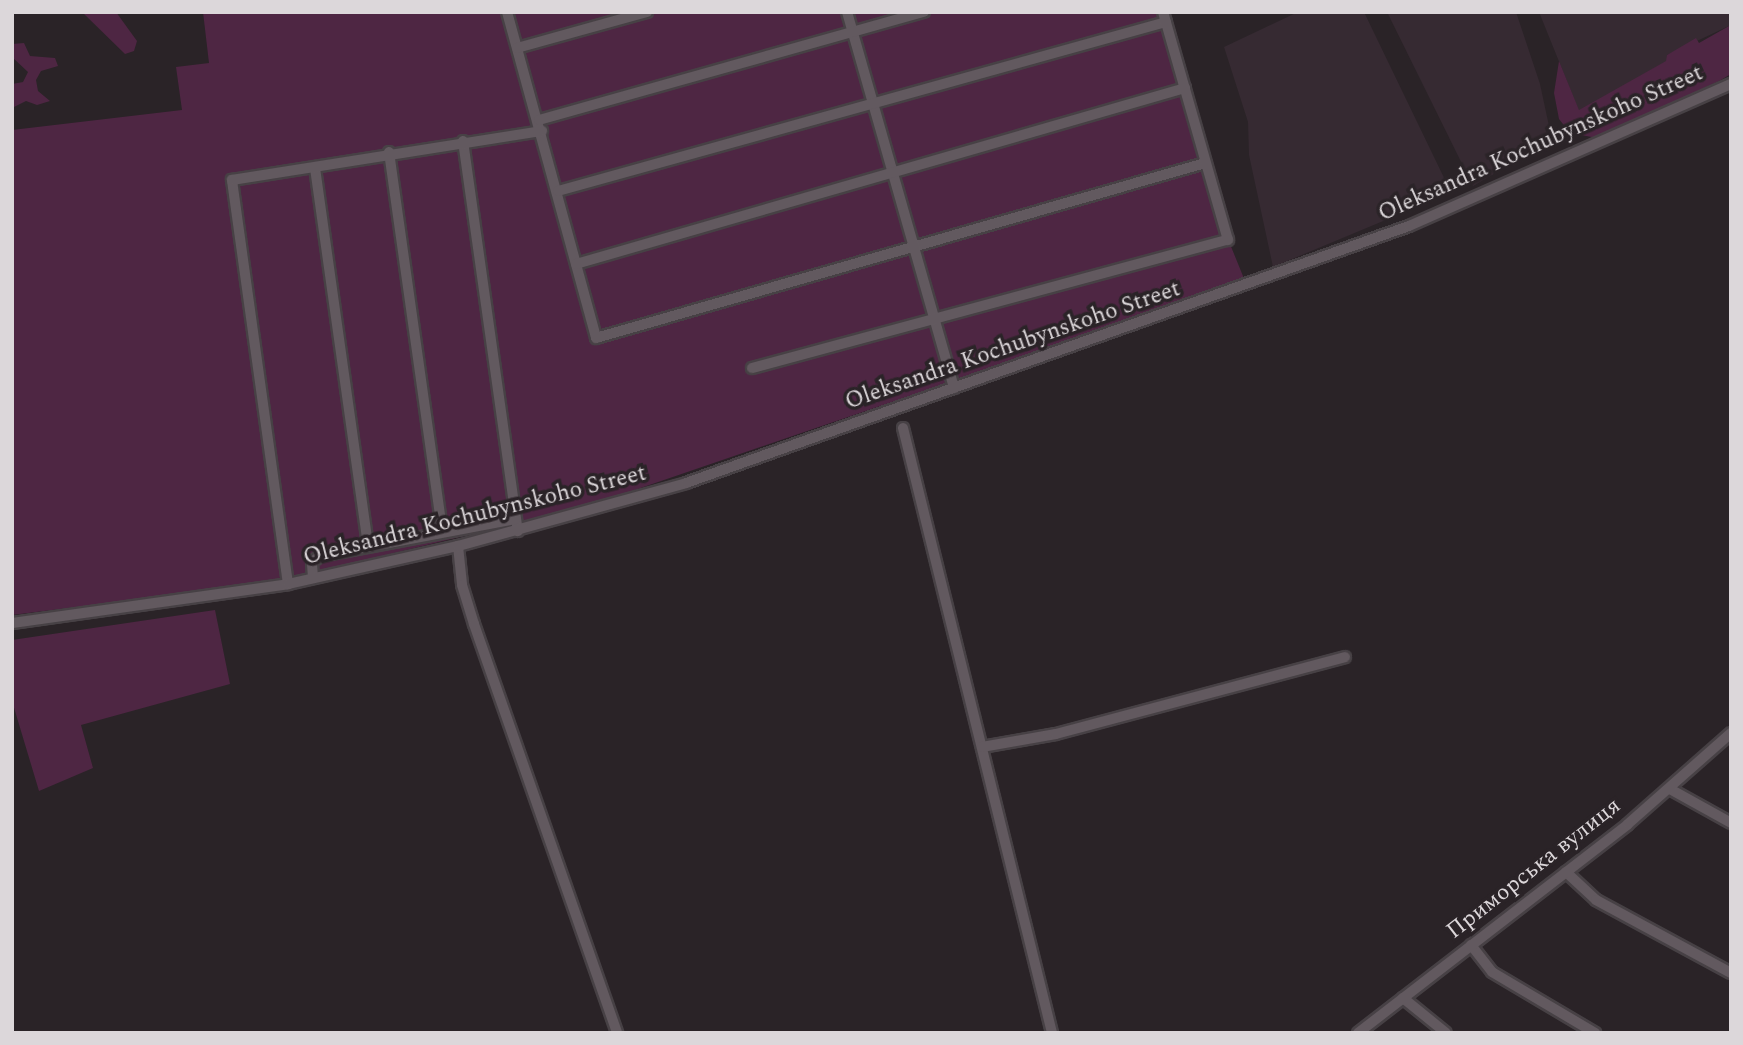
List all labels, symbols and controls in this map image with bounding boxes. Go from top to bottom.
street label: Oleksandra Kochubynskoho Street [1374,60,1708,228]
street label: Oleksandra Kochubynskoho Street [842,276,1184,416]
street label: Oleksandra Kochubynskoho Street [301,460,649,572]
street label: Приморська вулиця [1441,792,1627,946]

